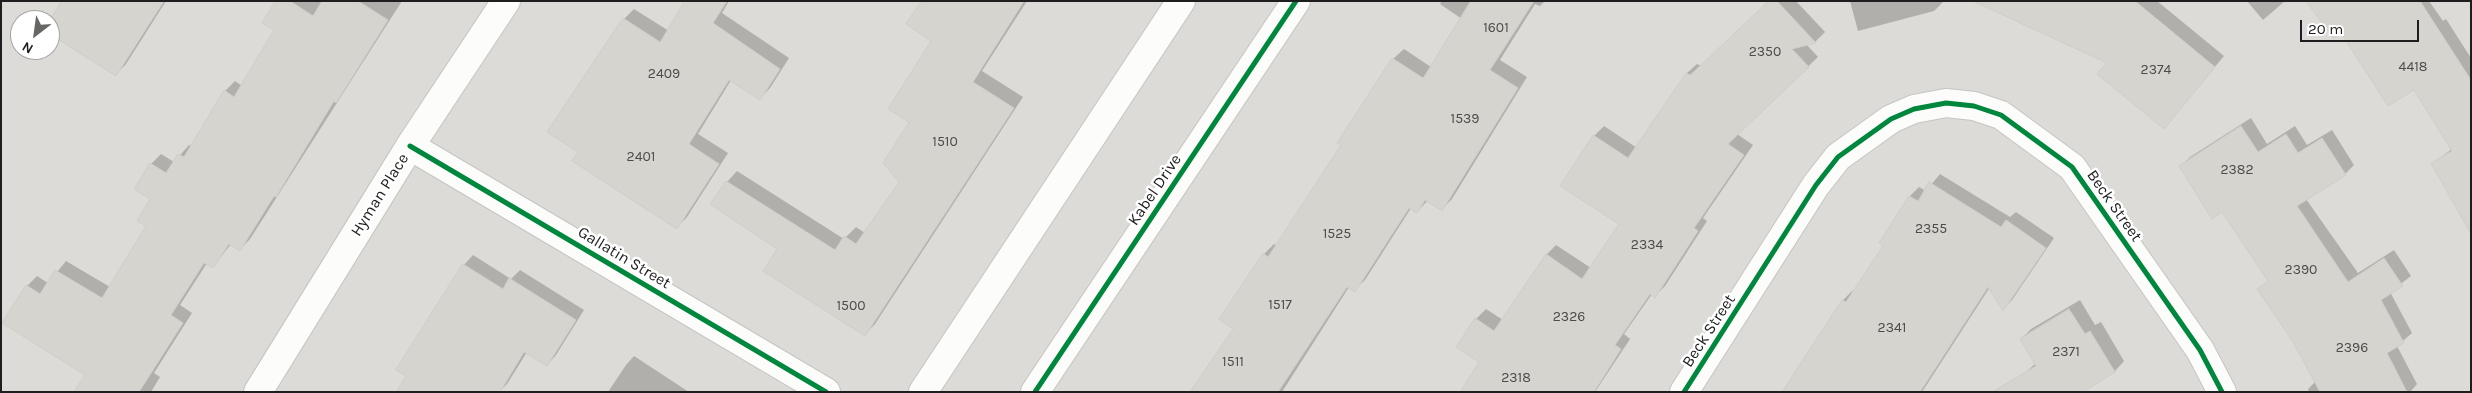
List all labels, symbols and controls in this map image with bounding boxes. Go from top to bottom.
north arrow [10,10,60,60]
scale bar [2302,10,2421,42]
house number: 1601 [1483,20,1509,36]
text: 20 m [2308,20,2343,38]
text: N [19,38,36,57]
house number: 2350 [1749,44,1781,60]
house number: 4418 [2399,59,2427,75]
house number: 2374 [2141,62,2171,78]
house number: 2409 [648,66,680,82]
house number: 1539 [1451,111,1479,127]
house number: 1510 [932,134,958,150]
house number: 2401 [627,149,655,165]
street label: Hyman Place [347,150,413,240]
street label: Kabel Drive [1124,151,1186,229]
house number: 2382 [2220,162,2254,178]
street label: Beck Street [2082,166,2146,246]
house number: 2355 [1915,221,1947,237]
street label: Gallatin Street [574,223,674,293]
house number: 1525 [1323,226,1351,242]
house number: 2334 [1631,237,1663,253]
house number: 2390 [2285,262,2317,278]
street label: Beck Street [1678,291,1740,371]
house number: 1517 [1268,297,1292,313]
house number: 1500 [836,298,866,314]
house number: 2326 [1553,309,1585,325]
house number: 2341 [1878,320,1906,336]
house number: 2396 [2336,340,2368,356]
house number: 2371 [2052,344,2080,360]
house number: 1511 [1222,354,1244,370]
house number: 2318 [1501,370,1531,386]

